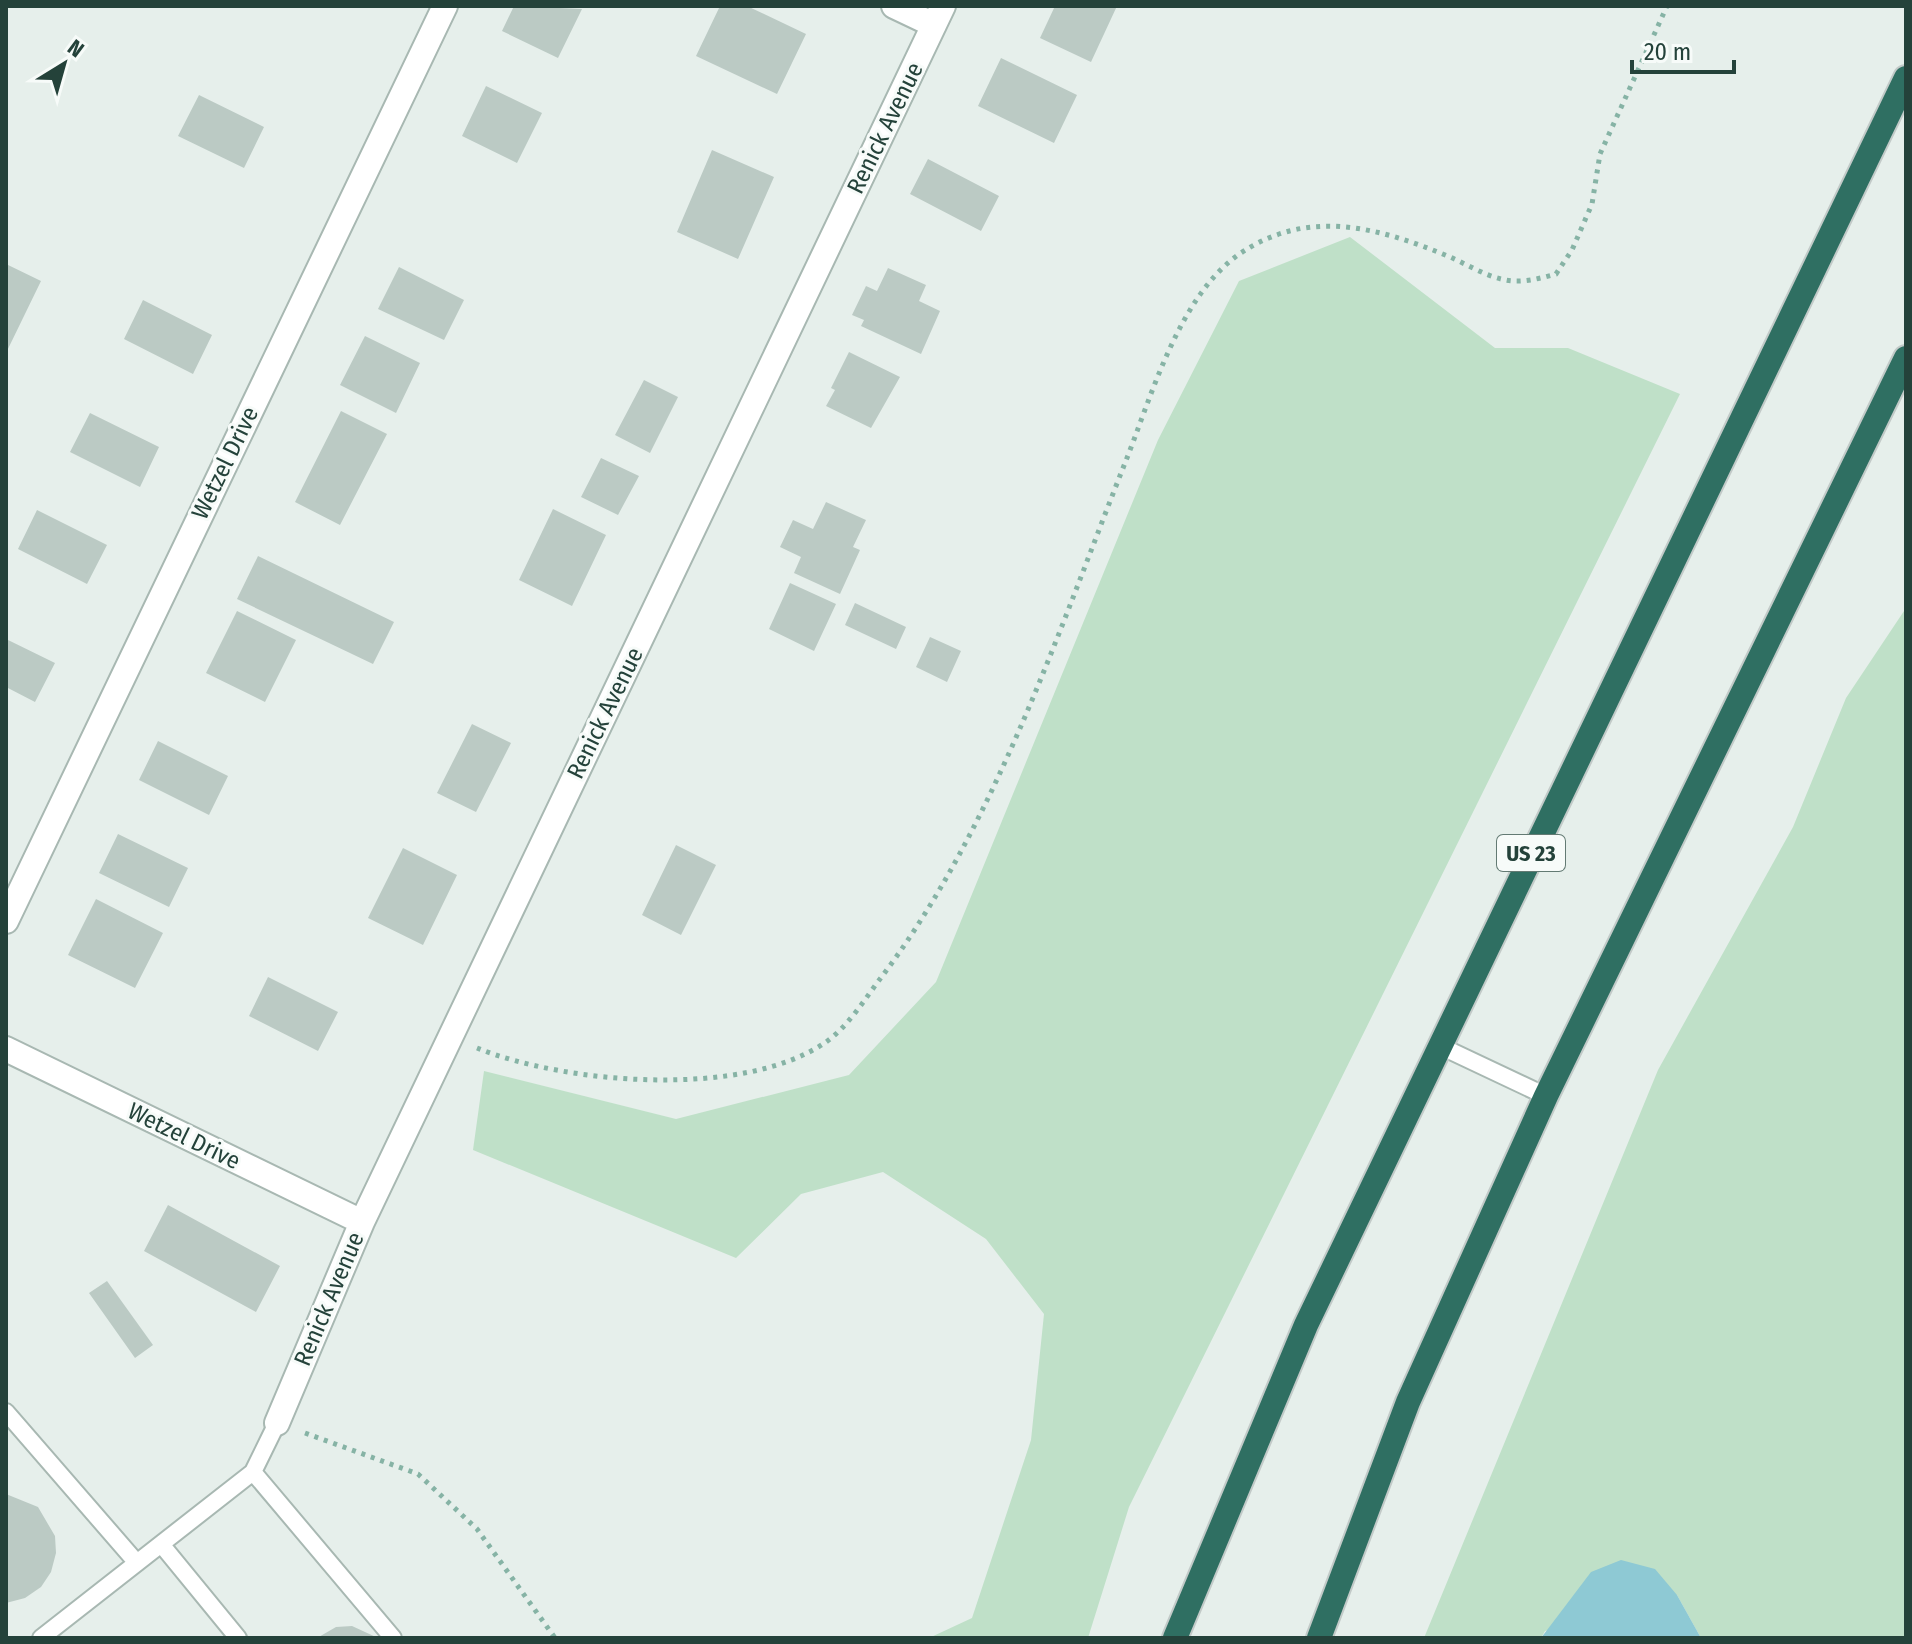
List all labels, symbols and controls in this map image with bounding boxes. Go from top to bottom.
north arrow [24,24,104,104]
scale bar [1632,24,1734,74]
text: N [62,34,89,63]
text: 20 m [1644,38,1691,66]
street label: Renick Avenue [841,58,929,198]
street label: Wetzel Drive [186,402,264,524]
street label: Renick Avenue [561,643,649,783]
road number: US 23 [1497,835,1565,871]
street label: Wetzel Drive [123,1097,245,1175]
street label: Renick Avenue [288,1228,370,1370]

